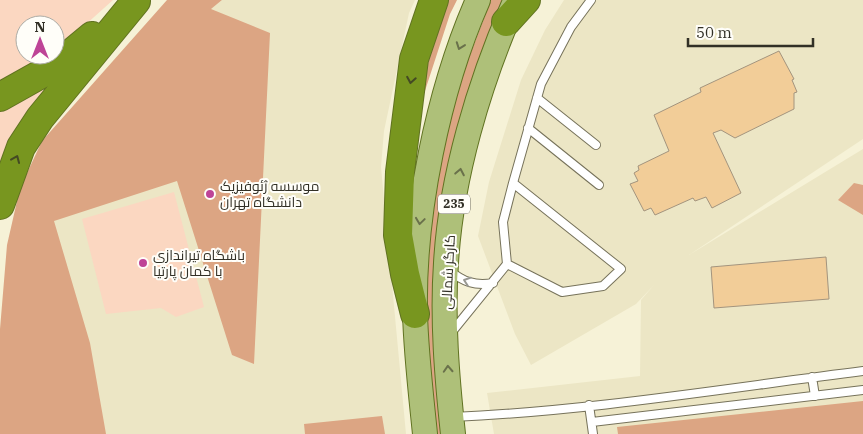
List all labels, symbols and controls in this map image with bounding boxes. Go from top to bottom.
north arrow [15,15,65,65]
scale bar [688,15,813,47]
text: N [34,18,46,36]
text: 50 m [696,23,732,42]
one-way arrow [456,41,466,49]
one-way arrow [406,76,416,84]
one-way arrow [10,155,21,164]
one-way arrow [454,168,465,177]
place label: موسسه ژئوفیزیک دانشگاه تهران [220,177,320,211]
marker: موسسه ژئوفیزیک دانشگاه تهران [204,188,216,200]
road number: 235 [438,194,470,213]
one-way arrow [416,216,426,225]
street label: کارگر شمالی [437,234,459,310]
place label: باشگاه تیراندازی با کمان پارتیا [153,246,245,281]
marker: باشگاه تیراندازی با کمان پارتیا [137,257,149,269]
one-way arrow [464,277,472,287]
one-way arrow [443,364,454,372]

